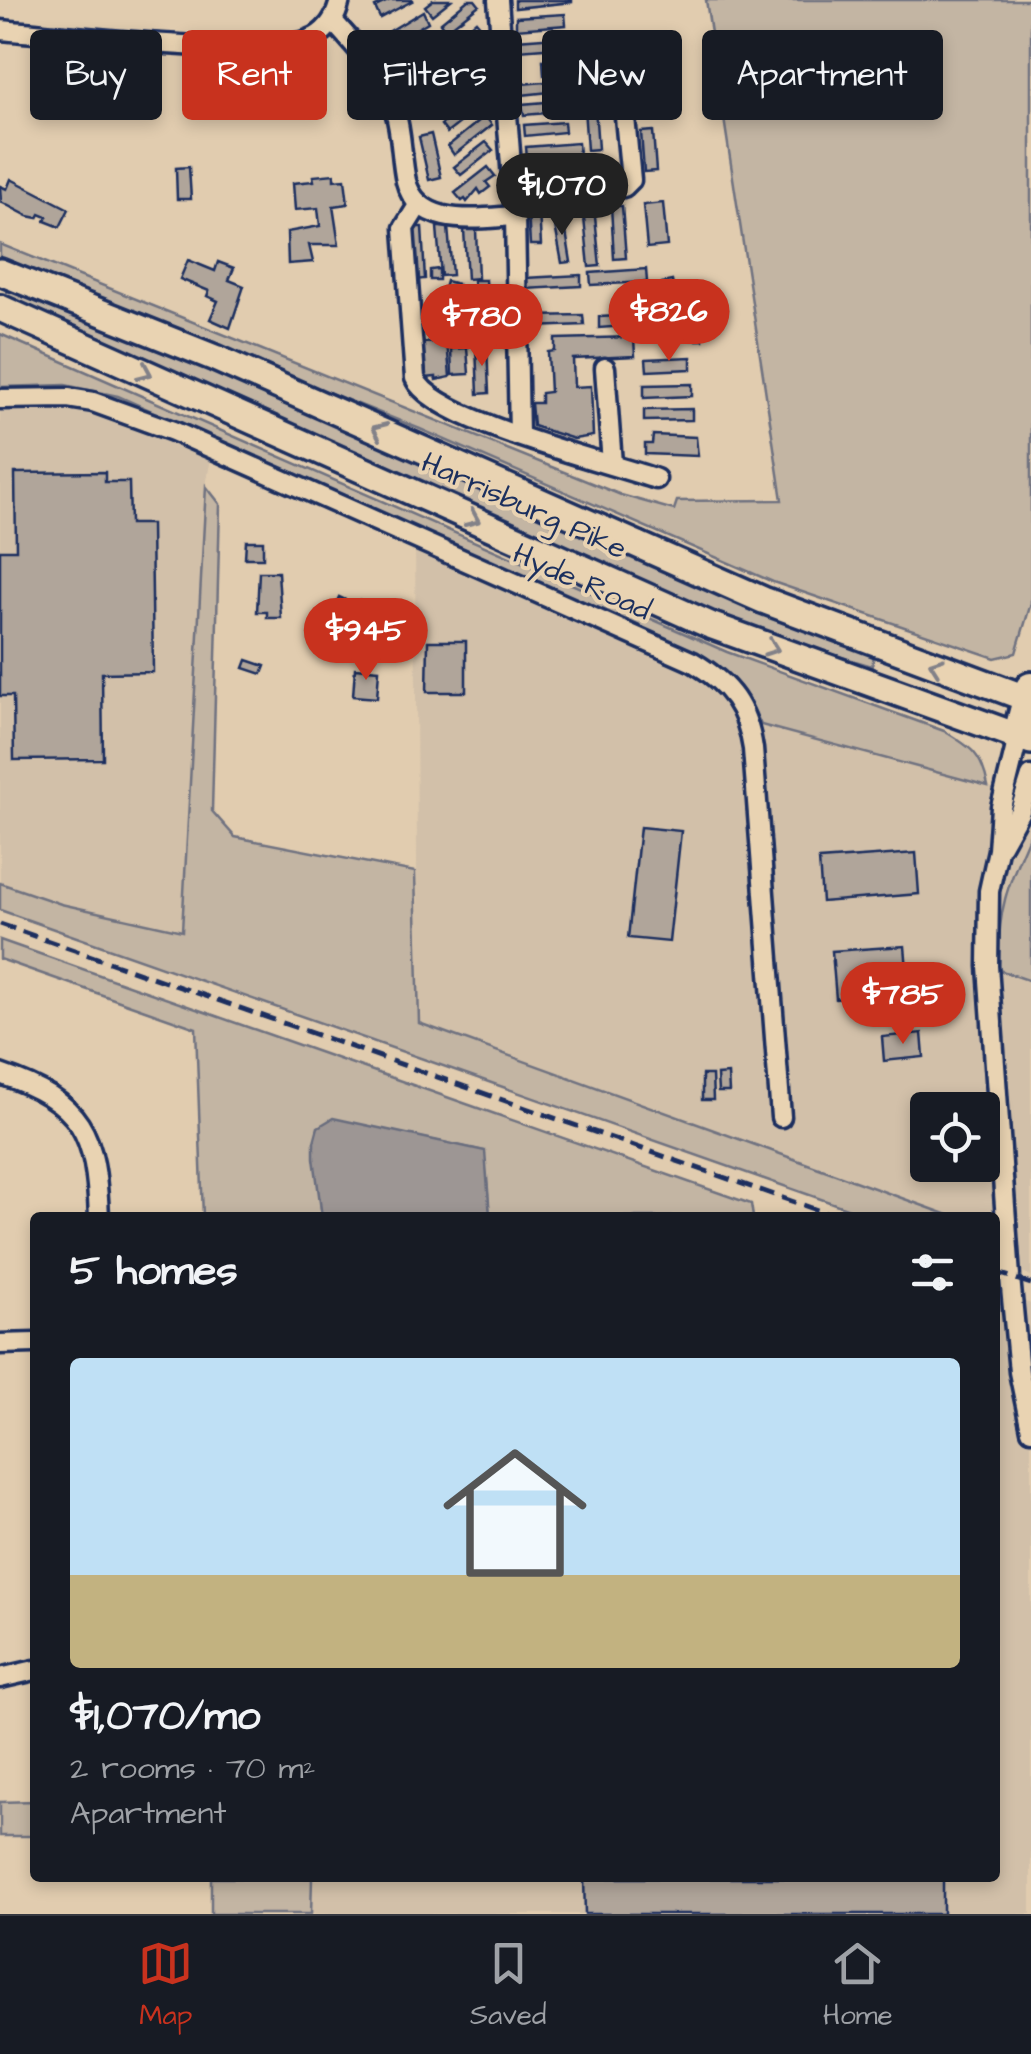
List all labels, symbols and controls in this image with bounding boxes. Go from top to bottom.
chip: Buy [30,30,162,120]
chip: Rent [182,30,327,120]
chip: Filters [347,30,522,120]
chip: New [542,30,682,120]
chip: Apartment [702,30,943,120]
pin: $1,070 [481,153,643,238]
text: $1,070 [518,163,606,208]
pin: $826 [610,279,728,364]
pin: $780 [423,284,541,369]
text: $826 [631,289,707,334]
text: $780 [443,294,521,339]
one-way arrow [135,360,153,380]
one-way arrow [371,423,389,443]
street label: Harrisburg Pike [414,442,633,571]
one-way arrow [463,507,481,527]
street label: Hyde Road [506,533,658,632]
pin: $945 [307,598,425,683]
text: $945 [326,608,406,653]
one-way arrow [762,636,779,657]
one-way arrow [929,656,946,677]
pin: $785 [844,962,962,1047]
text: $785 [863,972,943,1017]
map controls [910,1092,1000,1182]
button: locate [910,1092,1000,1182]
text: 5 homes [70,1243,237,1301]
icon: filters [905,1245,960,1300]
icon: home [425,1423,605,1603]
text: $1,070/mo [70,1688,260,1746]
text: 2 rooms · 70 m² [70,1746,315,1791]
text: Apartment [70,1791,226,1836]
tab: Map [138,1936,193,2035]
tab: Saved [470,1936,546,2035]
tab: Home [823,1936,893,2035]

